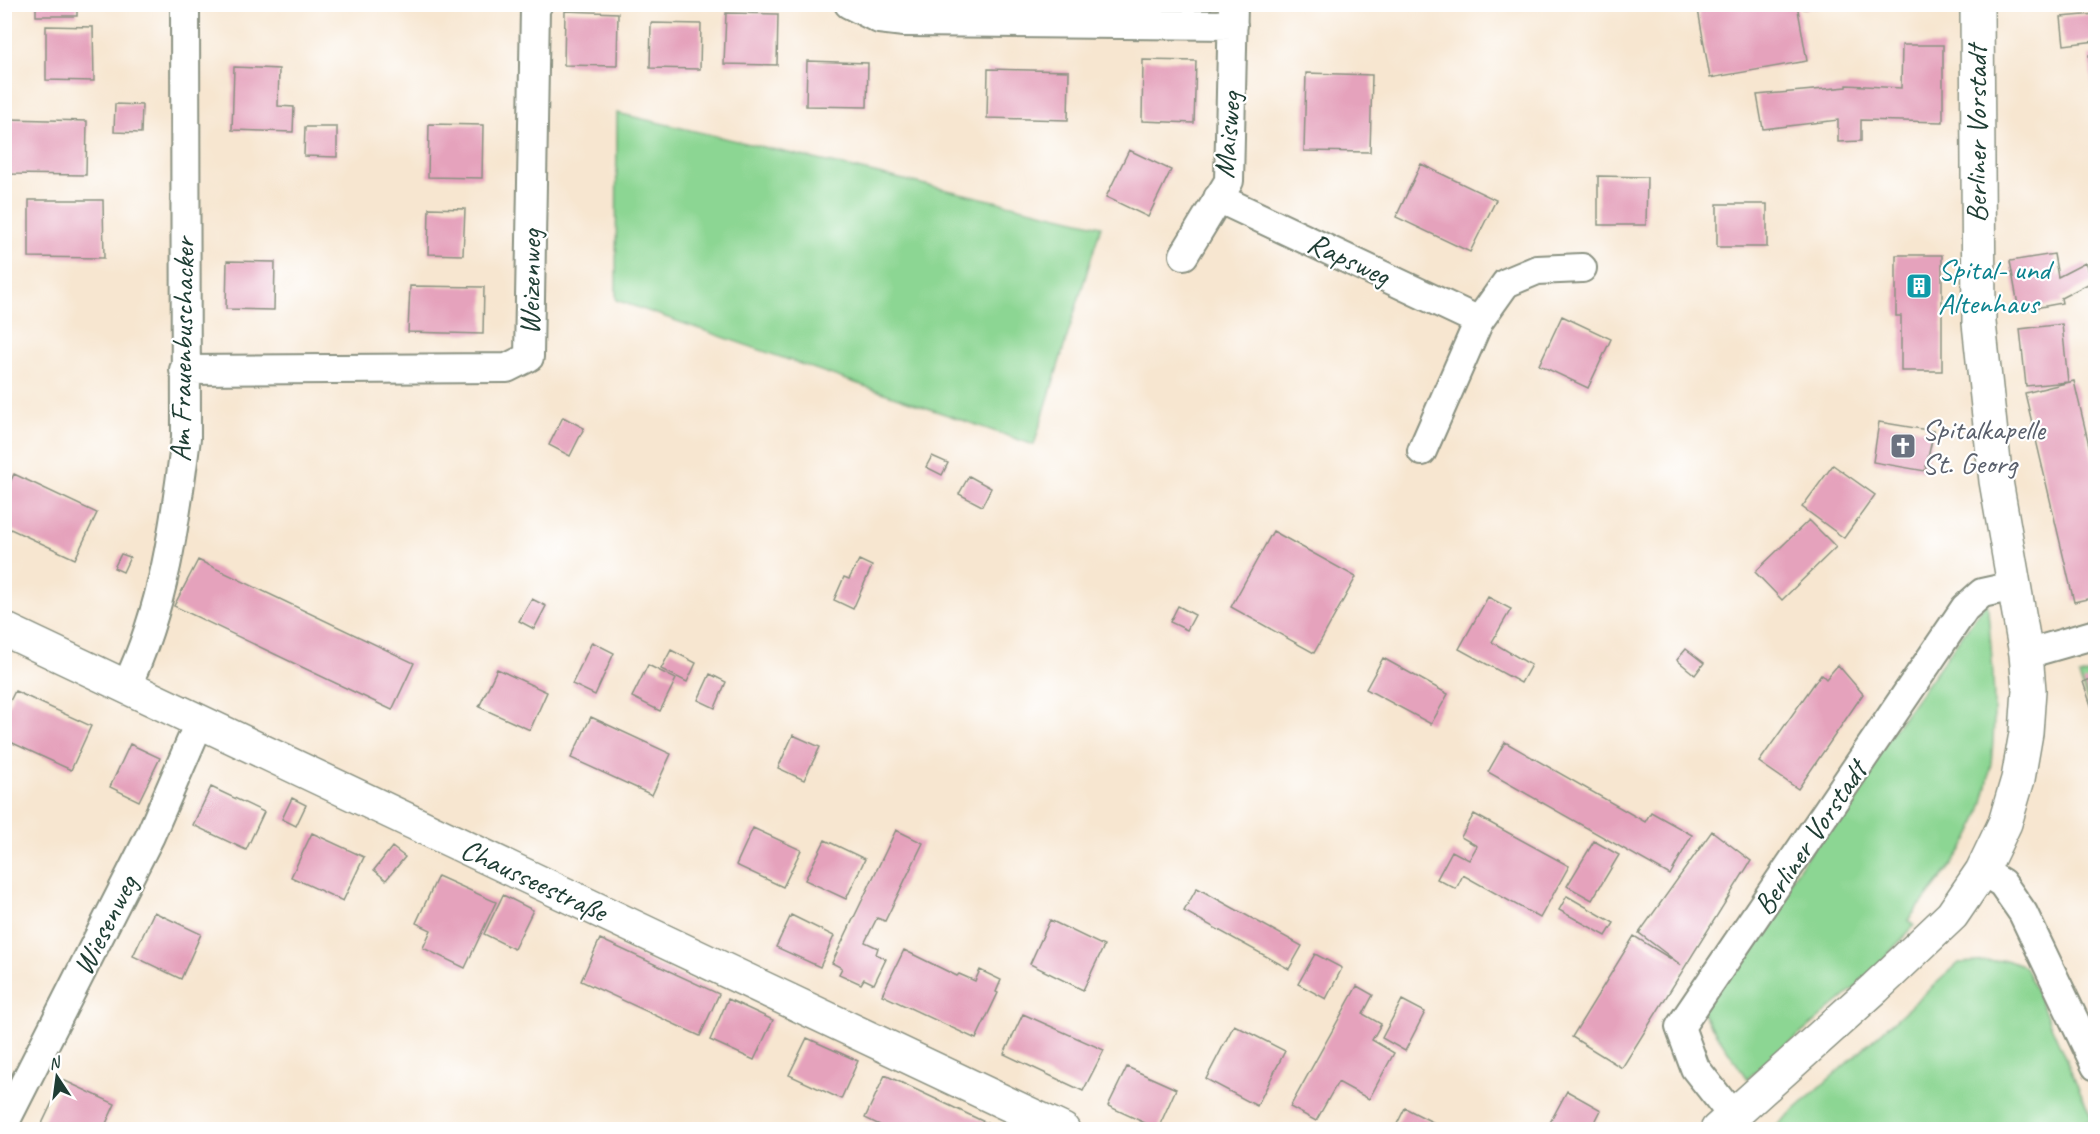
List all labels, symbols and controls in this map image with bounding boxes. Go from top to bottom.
street label: Berliner Vorstadt [1957,41,1995,223]
street label: Maisweg [1204,88,1250,180]
street label: Rapsweg [1302,224,1397,295]
street label: Weizenweg [510,227,550,335]
street label: Am Frauenbuschacker [161,234,203,462]
place label: Spital- und Altenhaus [1938,250,2054,322]
building icon: Spital- und Altenhaus [1904,271,1934,301]
place label: Spitalkapelle St. Georg [1922,410,2047,482]
church icon: Spitalkapelle St. Georg [1888,431,1918,461]
street label: Berliner Vorstadt [1745,751,1878,922]
street label: Chausseestraße [455,830,615,931]
street label: Wiesenweg [64,867,147,981]
north arrow [27,1047,87,1107]
text: N [47,1052,64,1074]

